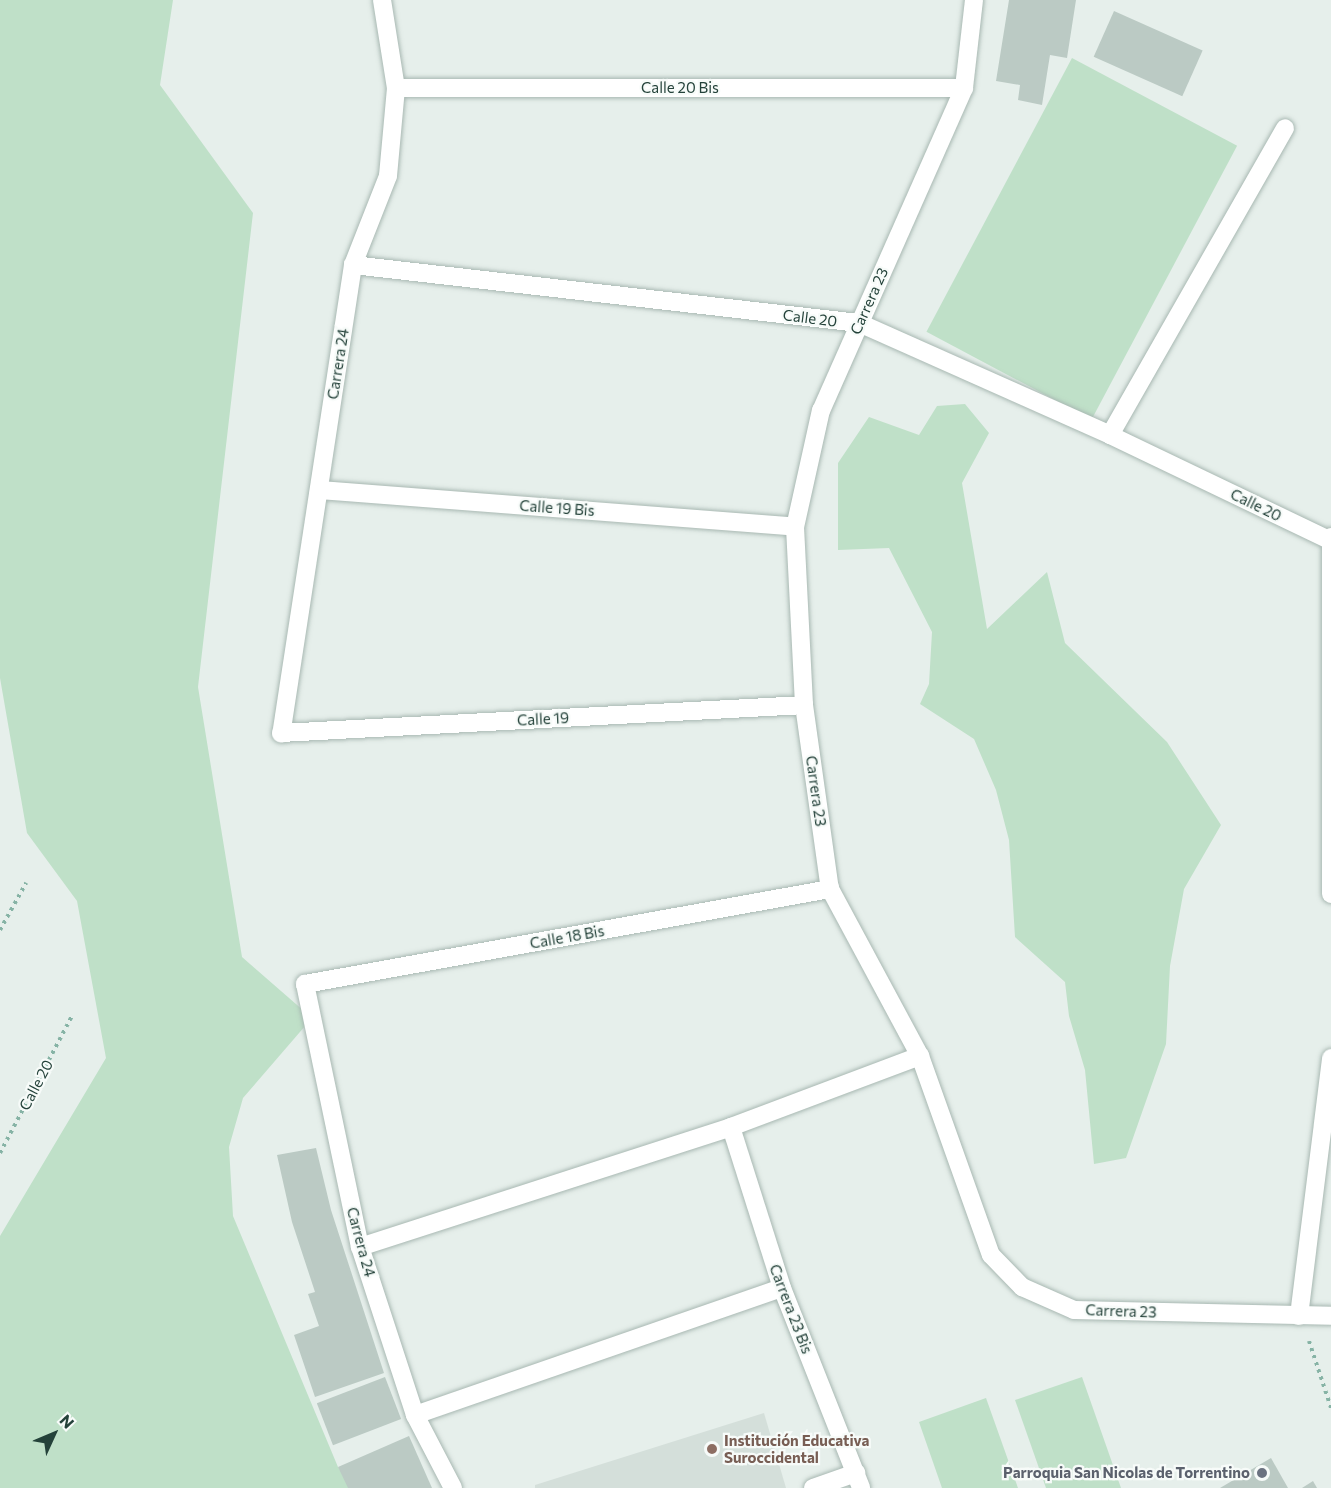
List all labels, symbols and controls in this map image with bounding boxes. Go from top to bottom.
street label: Calle 20 Bis [641,79,719,97]
street label: Carrera 23 [846,265,892,337]
street label: Calle 20 [782,306,838,330]
street label: Carrera 24 [324,327,352,401]
street label: Calle 20 [1228,485,1284,525]
street label: Calle 19 Bis [519,496,595,520]
street label: Calle 19 [517,709,569,729]
street label: Carrera 23 [802,754,830,828]
street label: Calle 18 Bis [528,922,606,952]
street label: Calle 20 [15,1057,57,1113]
street label: Carrera 24 [343,1205,379,1279]
street label: Carrera 23 Bis [766,1262,816,1356]
street label: Carrera 23 [1085,1301,1157,1321]
north arrow [24,1404,84,1464]
text: N [56,1410,78,1432]
place label: Institución Educativa Suroccidental [724,1431,870,1466]
marker: Institución Educativa Suroccidental [705,1442,719,1456]
place label: Parroquia San Nicolas de Torrentino [1003,1464,1250,1482]
marker: Parroquia San Nicolas de Torrentino [1255,1466,1269,1480]

